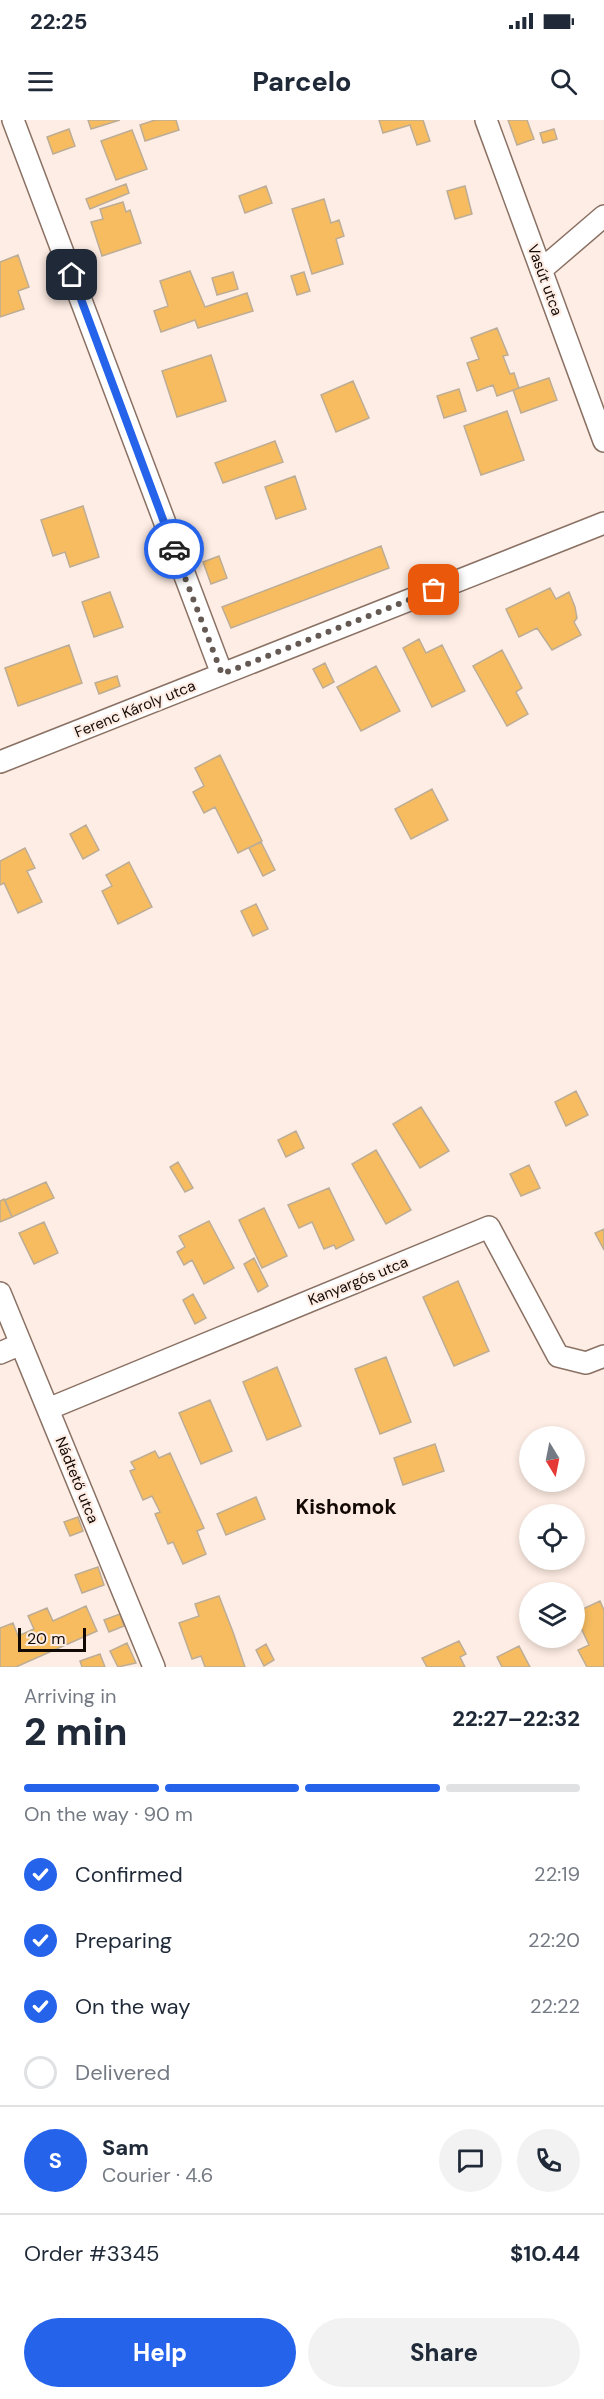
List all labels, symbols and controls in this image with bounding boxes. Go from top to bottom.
text: 22:25 [30,7,87,36]
text: Parcelo [252,64,352,99]
icon: menu [24,65,57,98]
icon: search [547,65,580,98]
street label: Vasút utca [523,242,567,318]
pin [46,249,97,300]
icon: home [55,258,88,291]
courier [144,519,204,579]
icon: car [158,533,191,566]
pin [408,564,459,615]
icon: bag [417,573,450,606]
street label: Ferenc Károly utca [72,676,198,742]
street label: Kanyargós utca [305,1252,411,1310]
north arrow [519,1426,585,1492]
map controls [519,1426,585,1648]
street label: Nádtető utca [51,1434,103,1526]
district label: Kishomok [295,1493,397,1521]
button: locate [519,1504,585,1570]
button: layers [519,1582,585,1648]
scale bar [18,1625,86,1652]
text: 20 m [27,1628,66,1649]
text: Arriving in [24,1683,116,1709]
text: 22:27–22:32 [452,1704,580,1733]
text: 2 min [24,1706,128,1757]
text: On the way · 90 m [24,1801,193,1827]
icon: check [24,1858,57,1891]
text: Confirmed [75,1860,183,1889]
text: 22:19 [534,1861,580,1887]
icon: check [24,1924,57,1957]
text: Preparing [75,1926,172,1955]
text: 22:20 [528,1927,580,1953]
icon: check [24,1990,57,2023]
text: On the way [75,1992,190,2021]
text: 22:22 [530,1993,580,2019]
text: Delivered [75,2058,170,2087]
button: chat [439,2129,502,2192]
button: phone [517,2129,580,2192]
text: Sam [102,2133,149,2162]
text: S [49,2146,62,2175]
text: Courier · 4.6 [102,2162,213,2188]
text: Order #3345 [24,2239,160,2268]
text: $10.44 [510,2239,580,2268]
button: Help [24,2318,296,2387]
button: Share [308,2318,580,2387]

